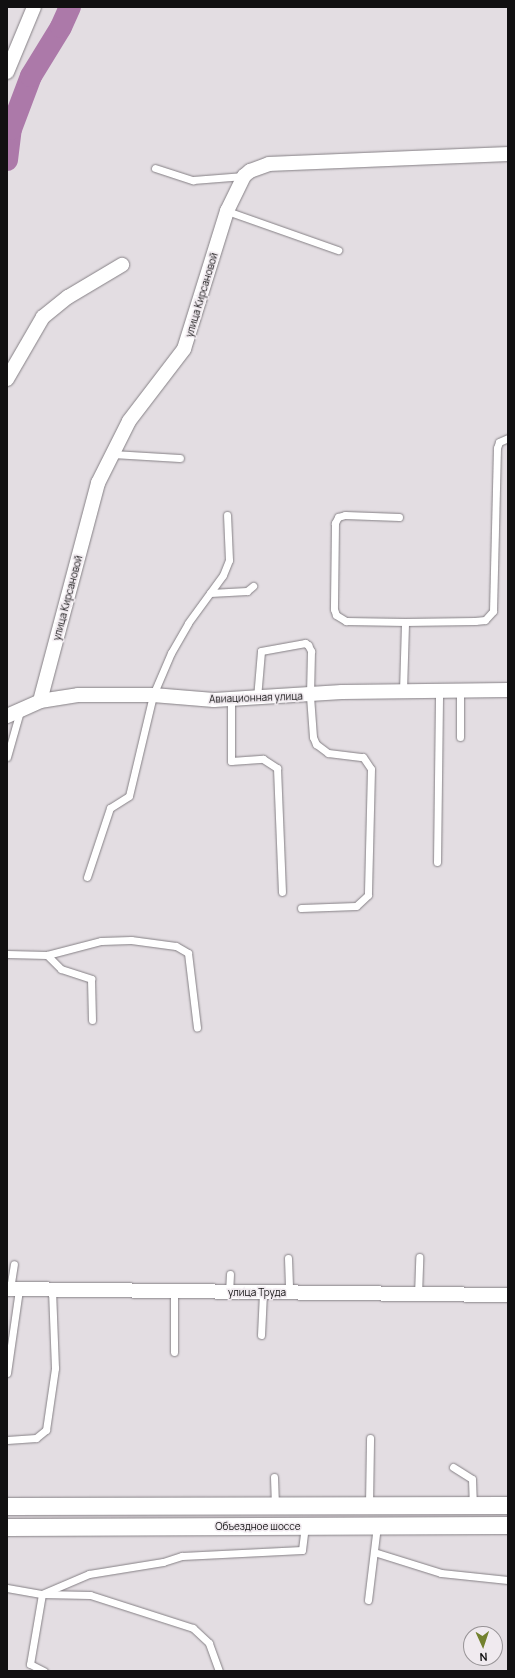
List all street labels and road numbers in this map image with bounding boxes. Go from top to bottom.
street label: улица Кирсановой [183,251,221,339]
street label: улица Кирсановой [51,554,85,642]
street label: Авиационная улица [209,690,303,706]
street label: улица Труда [228,1287,286,1299]
street label: Объездное шоссе [215,1521,301,1533]

